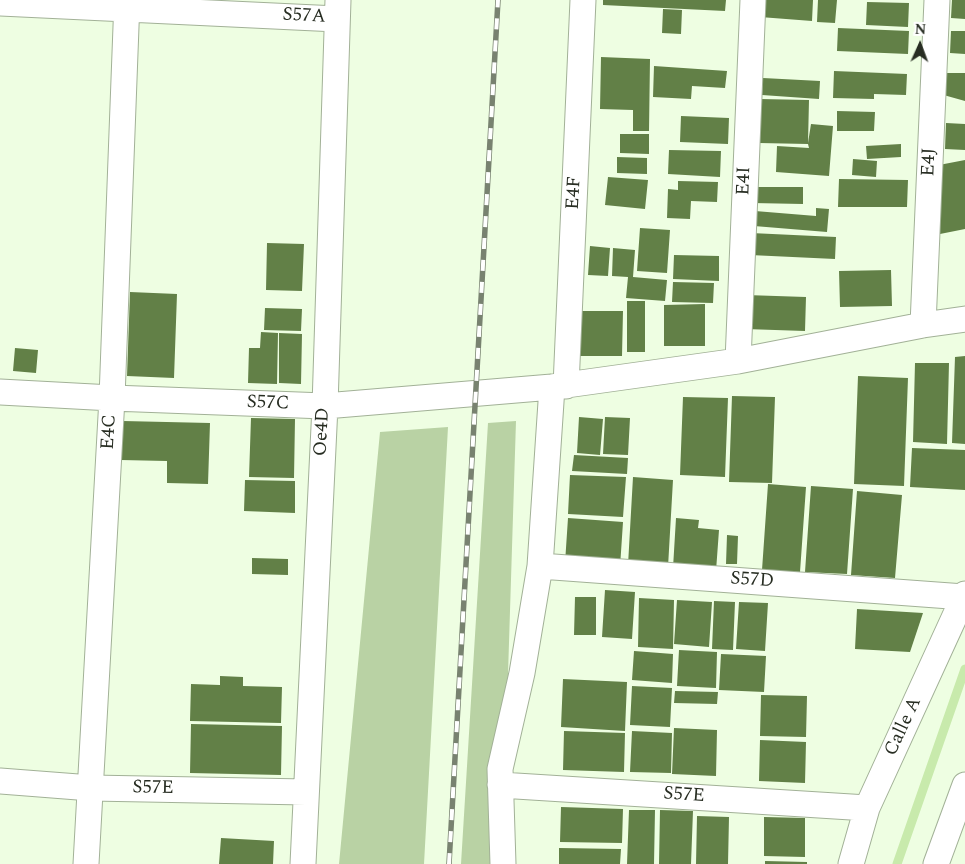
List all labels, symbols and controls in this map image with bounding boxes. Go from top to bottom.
street label: S57A [282,4,326,30]
text: N [914,19,927,40]
north arrow [895,20,945,70]
street label: E4J [918,147,942,177]
street label: E4I [733,166,757,196]
street label: E4F [563,176,587,210]
street label: S57C [246,392,290,416]
street label: Oe4D [310,407,336,457]
street label: E4C [98,414,122,450]
street label: S57D [729,568,775,594]
street label: Calle A [880,694,928,760]
street label: S57E [132,777,174,801]
street label: S57E [663,783,705,809]

